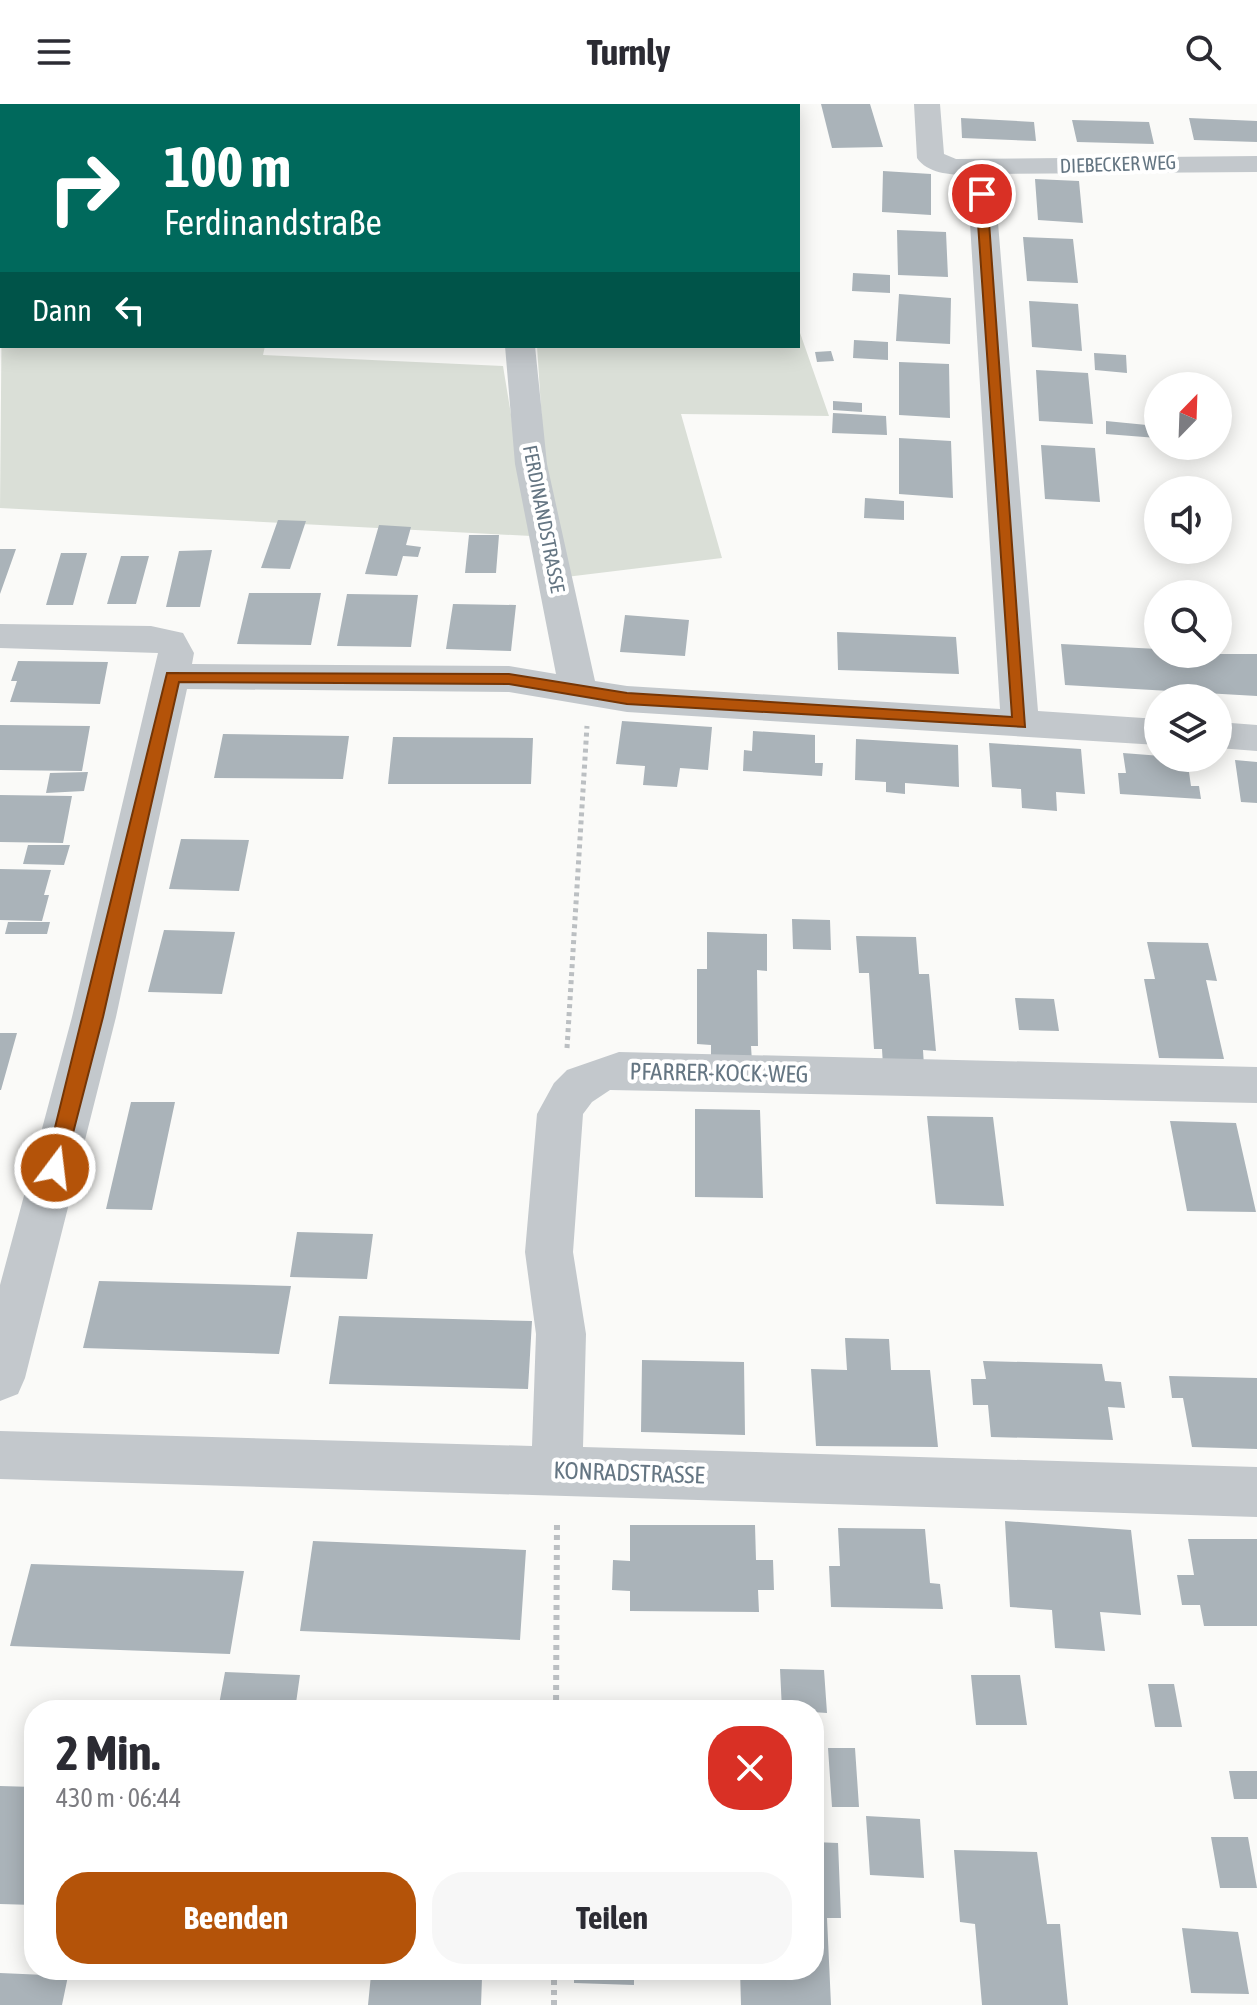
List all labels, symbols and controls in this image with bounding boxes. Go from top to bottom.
icon: menu [32,30,76,74]
icon: search [1181,30,1225,74]
text: Turnly [587,31,670,73]
text: 100 m [164,135,291,199]
icon: right [32,136,136,240]
street label: DIEBECKER WEG [1059,150,1177,177]
pin [948,160,1016,228]
icon: arrive [960,172,1004,216]
text: Ferdinandstraße [164,201,382,243]
icon: left [108,288,152,332]
text: Dann [32,293,92,327]
north arrow [1144,372,1232,460]
map controls [1144,372,1232,772]
street label: FERDINANDSTRASSE [519,443,570,595]
button: sound [1144,476,1232,564]
button: search [1144,580,1232,668]
button: layers [1144,684,1232,772]
street label: PFARRER-KOCK-WEG [629,1057,809,1088]
position arrow [13,1126,97,1210]
street label: KONRADSTRASSE [553,1456,705,1489]
text: 2 Min. [56,1725,160,1780]
button: close [708,1726,792,1810]
text: 430 m · 06:44 [56,1783,181,1813]
button: Beenden [56,1872,416,1964]
button: Teilen [432,1872,792,1964]

